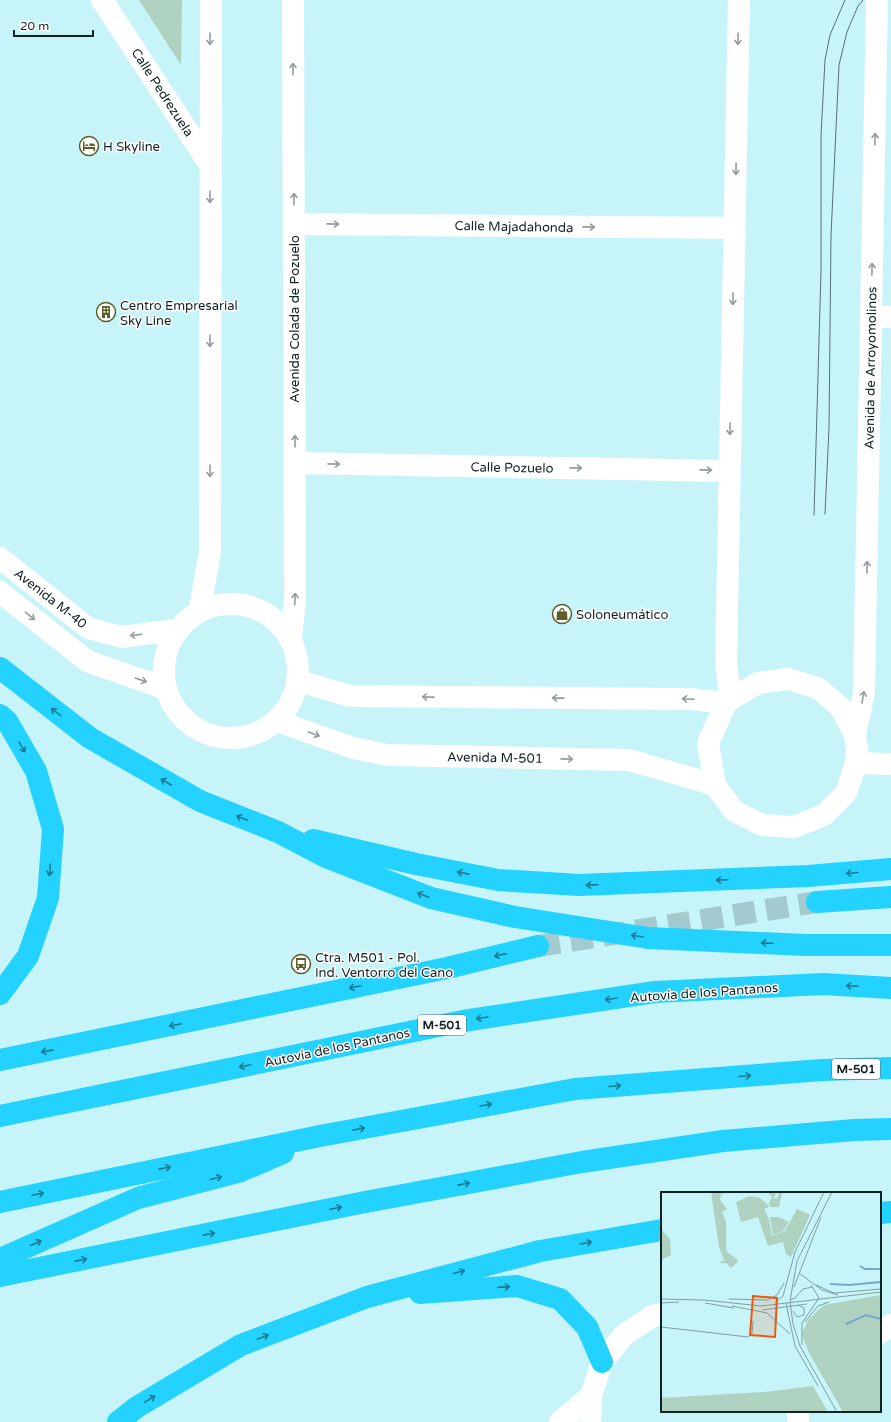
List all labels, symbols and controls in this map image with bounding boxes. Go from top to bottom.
scale bar [14,12,93,38]
text: 20 m [20,19,49,33]
one-way arrow [206,32,214,45]
one-way arrow [735,32,742,45]
street label: Calle Pedrezuela [128,45,197,140]
one-way arrow [289,63,297,76]
one-way arrow [871,133,879,146]
hotel icon: H Skyline [78,135,100,157]
place label: H Skyline [103,139,160,155]
one-way arrow [732,162,740,175]
one-way arrow [206,190,214,203]
one-way arrow [290,193,298,206]
street label: Calle Majadahonda [454,218,574,236]
one-way arrow [326,220,339,228]
one-way arrow [582,223,595,231]
street label: Avenida Colada de Pozuelo [287,235,303,403]
one-way arrow [868,263,876,276]
street label: Avenida de Arroyomolinos [862,287,880,450]
one-way arrow [729,292,737,305]
place label: Centro Empresarial Sky Line [120,298,238,329]
building icon: Centro Empresarial Sky Line [95,301,117,323]
one-way arrow [206,334,214,347]
one-way arrow [727,422,734,435]
one-way arrow [291,435,299,448]
street label: Calle Pozuelo [470,459,554,477]
one-way arrow [327,460,340,468]
one-way arrow [206,464,214,477]
one-way arrow [569,464,582,472]
one-way arrow [699,467,712,474]
one-way arrow [863,561,871,574]
street label: Avenida M-40 [11,565,90,632]
one-way arrow [291,593,299,606]
shop icon: Soloneumático [551,603,573,625]
place label: Soloneumático [576,607,668,623]
one-way arrow [25,612,36,621]
one-way arrow [130,631,143,639]
one-way arrow [135,677,147,685]
one-way arrow [859,691,867,704]
one-way arrow [422,693,435,700]
one-way arrow [552,694,565,702]
one-way arrow [682,695,695,703]
one-way arrow [51,708,62,716]
one-way arrow [307,731,320,738]
one-way arrow [18,741,26,753]
street label: Avenida M-501 [447,749,543,767]
one-way arrow [560,755,573,763]
one-way arrow [160,777,172,785]
one-way arrow [237,814,249,821]
one-way arrow [47,863,54,876]
one-way arrow [457,869,470,877]
one-way arrow [846,869,859,876]
one-way arrow [716,876,729,883]
one-way arrow [586,881,599,888]
one-way arrow [418,890,430,898]
one-way arrow [631,932,644,940]
one-way arrow [761,940,774,947]
place label: Ctra. M501 - Pol. Ind. Ventorro del Cano [315,950,453,981]
one-way arrow [494,952,507,960]
bus stop icon: Ctra. M501 - Pol. Ind. Ventorro del Cano [290,953,312,975]
street label: Autovía de los Pantanos [629,980,779,1006]
one-way arrow [846,982,859,989]
one-way arrow [348,984,361,992]
one-way arrow [605,995,618,1003]
one-way arrow [476,1014,489,1022]
road number: M-501 [418,1015,466,1035]
one-way arrow [169,1021,182,1029]
street label: Autovía de los Pantanos [263,1025,411,1071]
one-way arrow [41,1047,54,1055]
road number: M-501 [832,1059,880,1079]
one-way arrow [239,1062,252,1070]
one-way arrow [738,1072,751,1079]
one-way arrow [608,1083,621,1090]
one-way arrow [480,1101,493,1109]
one-way arrow [352,1125,365,1133]
one-way arrow [159,1163,172,1171]
one-way arrow [209,1174,222,1181]
one-way arrow [457,1180,470,1188]
one-way arrow [31,1190,44,1198]
inset map [661,1192,881,1412]
one-way arrow [329,1204,342,1212]
one-way arrow [202,1230,215,1238]
one-way arrow [29,1239,41,1246]
one-way arrow [579,1239,592,1247]
one-way arrow [75,1255,88,1263]
one-way arrow [452,1268,465,1275]
one-way arrow [497,1283,510,1290]
one-way arrow [257,1332,269,1340]
one-way arrow [144,1395,156,1403]

